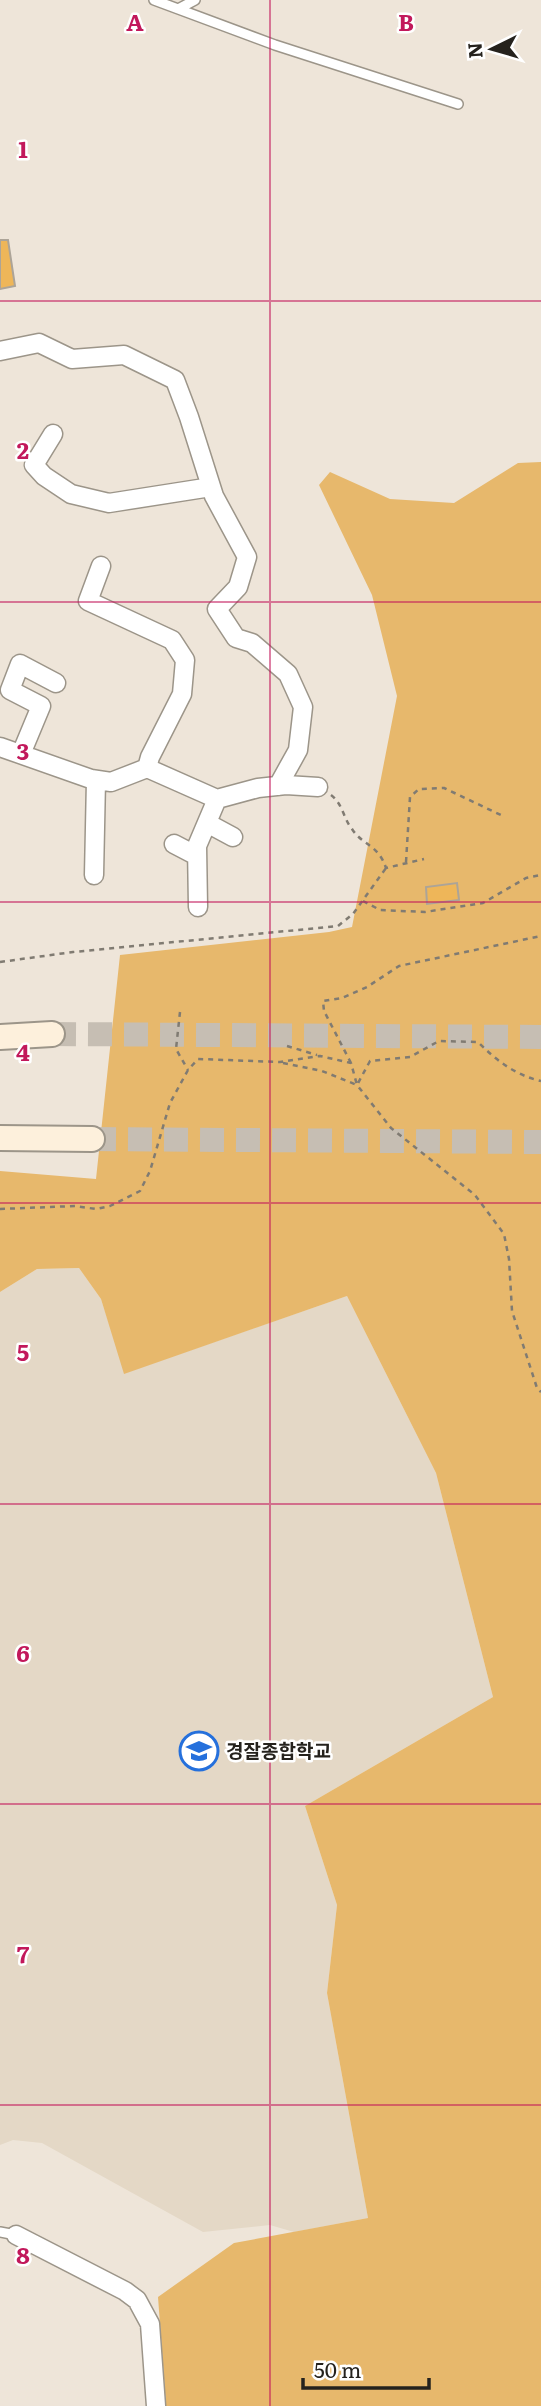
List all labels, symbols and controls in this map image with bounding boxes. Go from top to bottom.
text: A [126,4,144,38]
text: B [398,4,414,38]
north arrow [457,14,527,84]
text: N [459,41,489,60]
text: 1 [18,131,28,165]
text: 2 [17,432,29,466]
text: 3 [17,733,29,767]
text: 4 [16,1034,30,1068]
text: 5 [17,1334,29,1368]
text: 6 [16,1635,30,1669]
school or university icon: 경잘종합학교 [178,1730,220,1772]
place label: 경잘종합학교 [226,1736,331,1764]
text: 7 [17,1936,30,1970]
text: 8 [16,2237,30,2271]
scale bar [303,2346,429,2390]
text: 50 m [314,2353,361,2384]

